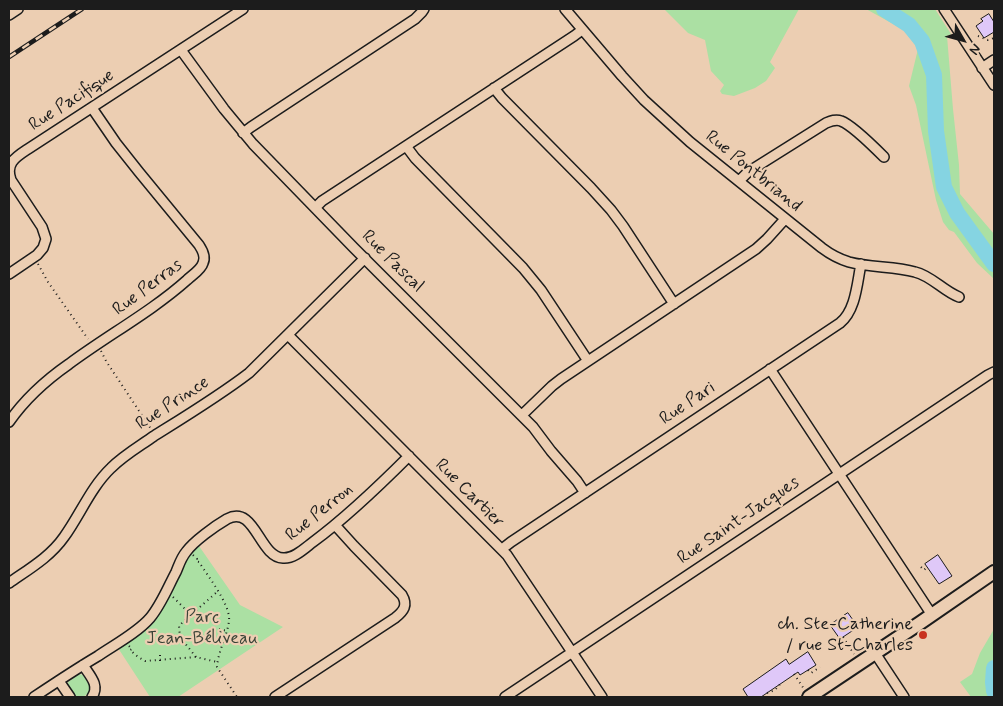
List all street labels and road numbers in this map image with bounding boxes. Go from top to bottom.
street label: Rue Pacifique [25,65,119,137]
street label: Rue Pontbriand [700,127,806,217]
street label: Rue Pascal [356,226,428,298]
street label: Rue Perras [109,255,187,321]
street label: Rue Prince [132,372,214,436]
street label: Rue Pari [656,378,720,430]
street label: Rue Cartier [430,455,508,533]
street label: Rue Saint-Jacques [674,472,804,570]
street label: Rue Perron [282,479,358,547]

